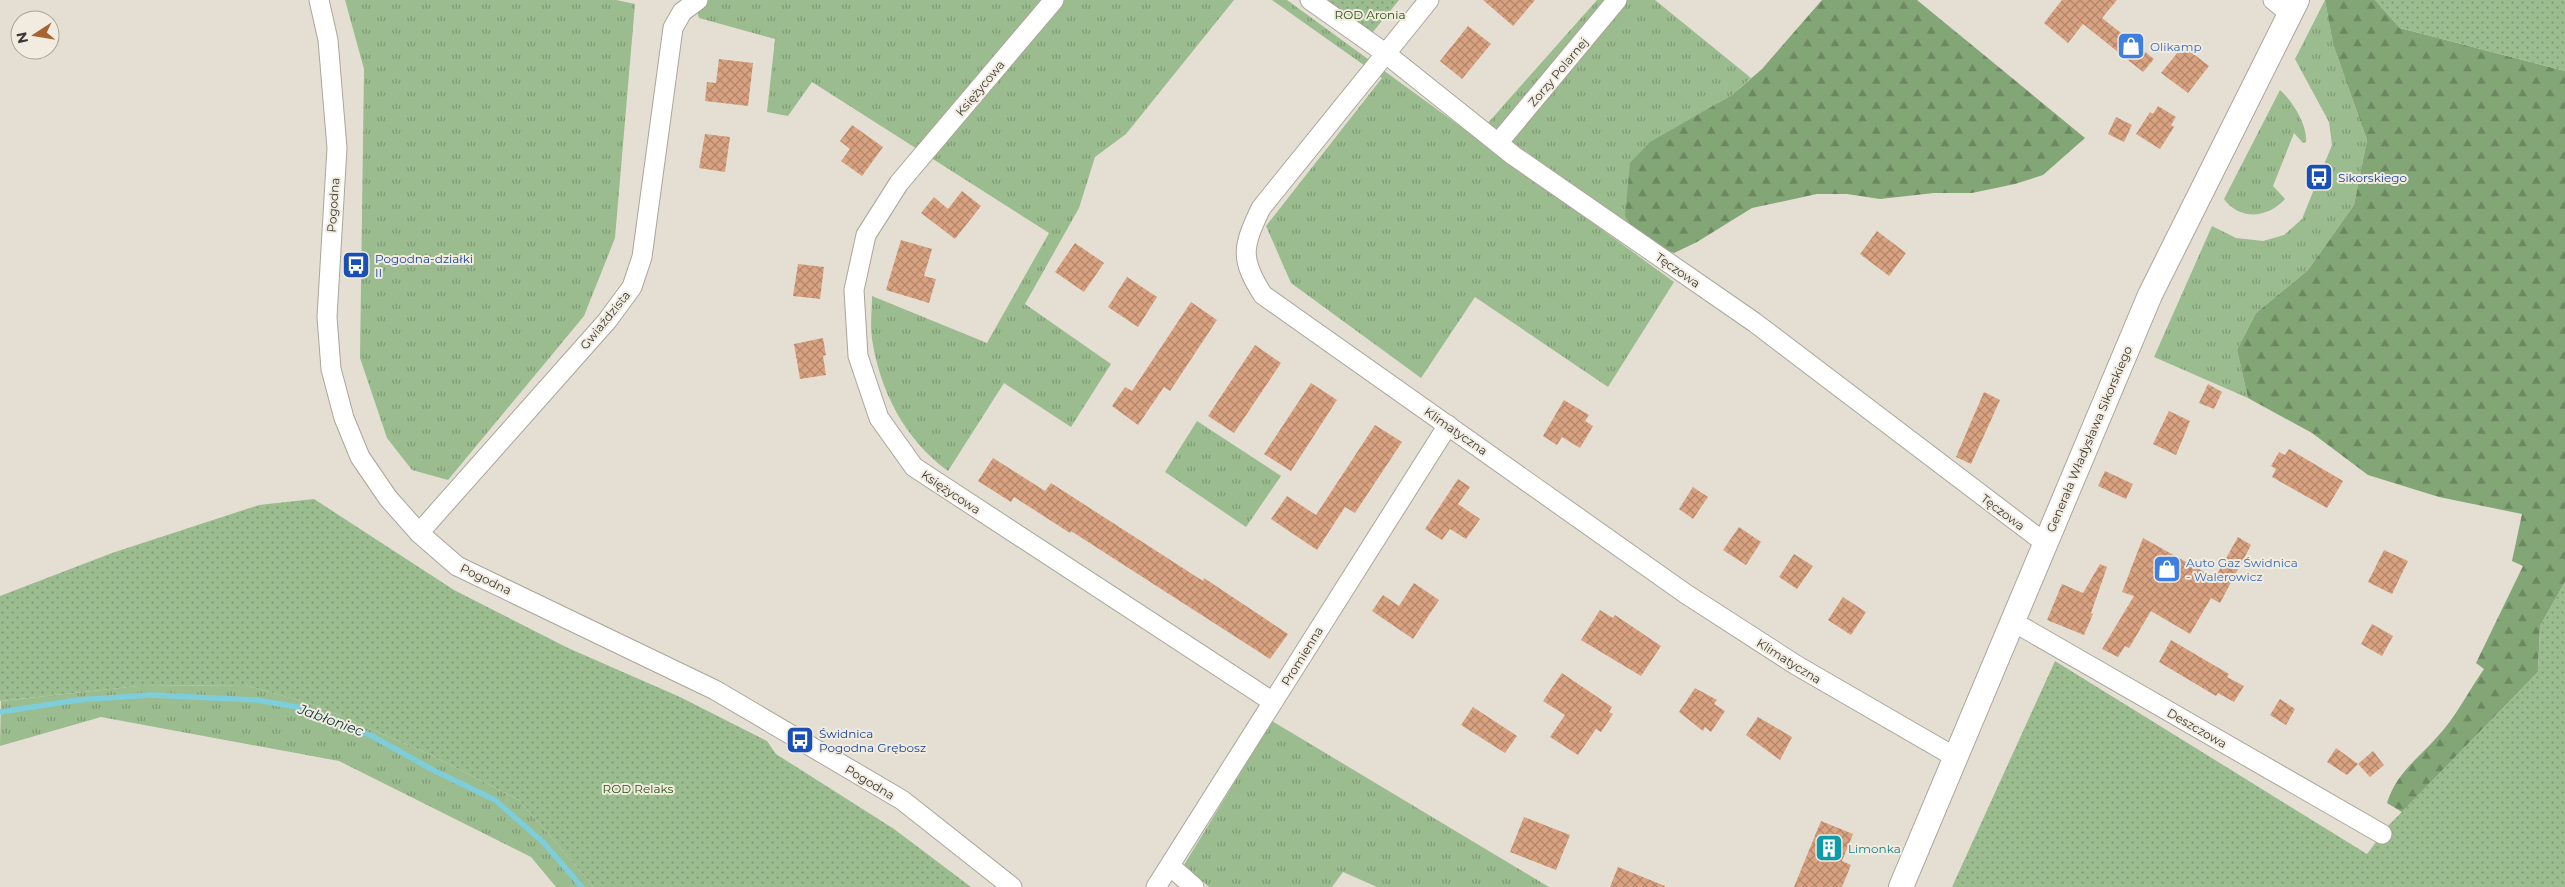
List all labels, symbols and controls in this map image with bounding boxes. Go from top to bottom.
park label: ROD Aronia [1334,7,1406,22]
north arrow [10,10,60,60]
text: N [12,30,32,45]
shop icon: Olikamp [2116,31,2146,61]
street label: Zorzy Polarnej [1525,35,1591,109]
place label: Olikamp [2150,39,2202,54]
street label: Księżycowa [952,57,1008,119]
bus stop icon: Sikorskiego [2304,162,2334,192]
place label: Sikorskiego [2338,170,2407,185]
street label: Pogodna [324,177,342,233]
street label: Tęczowa [1653,249,1703,291]
bus stop icon: Pogodna-działki II [341,250,371,280]
place label: Pogodna-działki II [375,251,473,280]
street label: Gwiaździsta [577,288,633,352]
street label: Generała Władysława Sikorskiego [2043,344,2135,534]
street label: Klimatyczna [1422,404,1490,458]
street label: Księżycowa [919,467,983,517]
street label: Tęczowa [1978,491,2028,533]
shop icon: Auto Gaz Świdnica - Walerowicz [2152,554,2182,584]
place label: Auto Gaz Świdnica - Walerowicz [2186,555,2298,584]
street label: Pogodna [458,560,514,598]
street label: Promienna [1278,624,1326,688]
street label: Klimatyczna [1754,635,1824,687]
water label: Jabłoniec [295,700,366,740]
street label: Deszczowa [2164,705,2230,751]
bus stop icon: Świdnica Pogodna Grębosz [785,725,815,755]
place label: Świdnica Pogodna Grębosz [819,726,926,755]
street label: Pogodna [843,761,897,803]
park label: ROD Relaks [603,781,674,796]
building icon: Limonka [1814,833,1844,863]
place label: Limonka [1848,841,1901,856]

